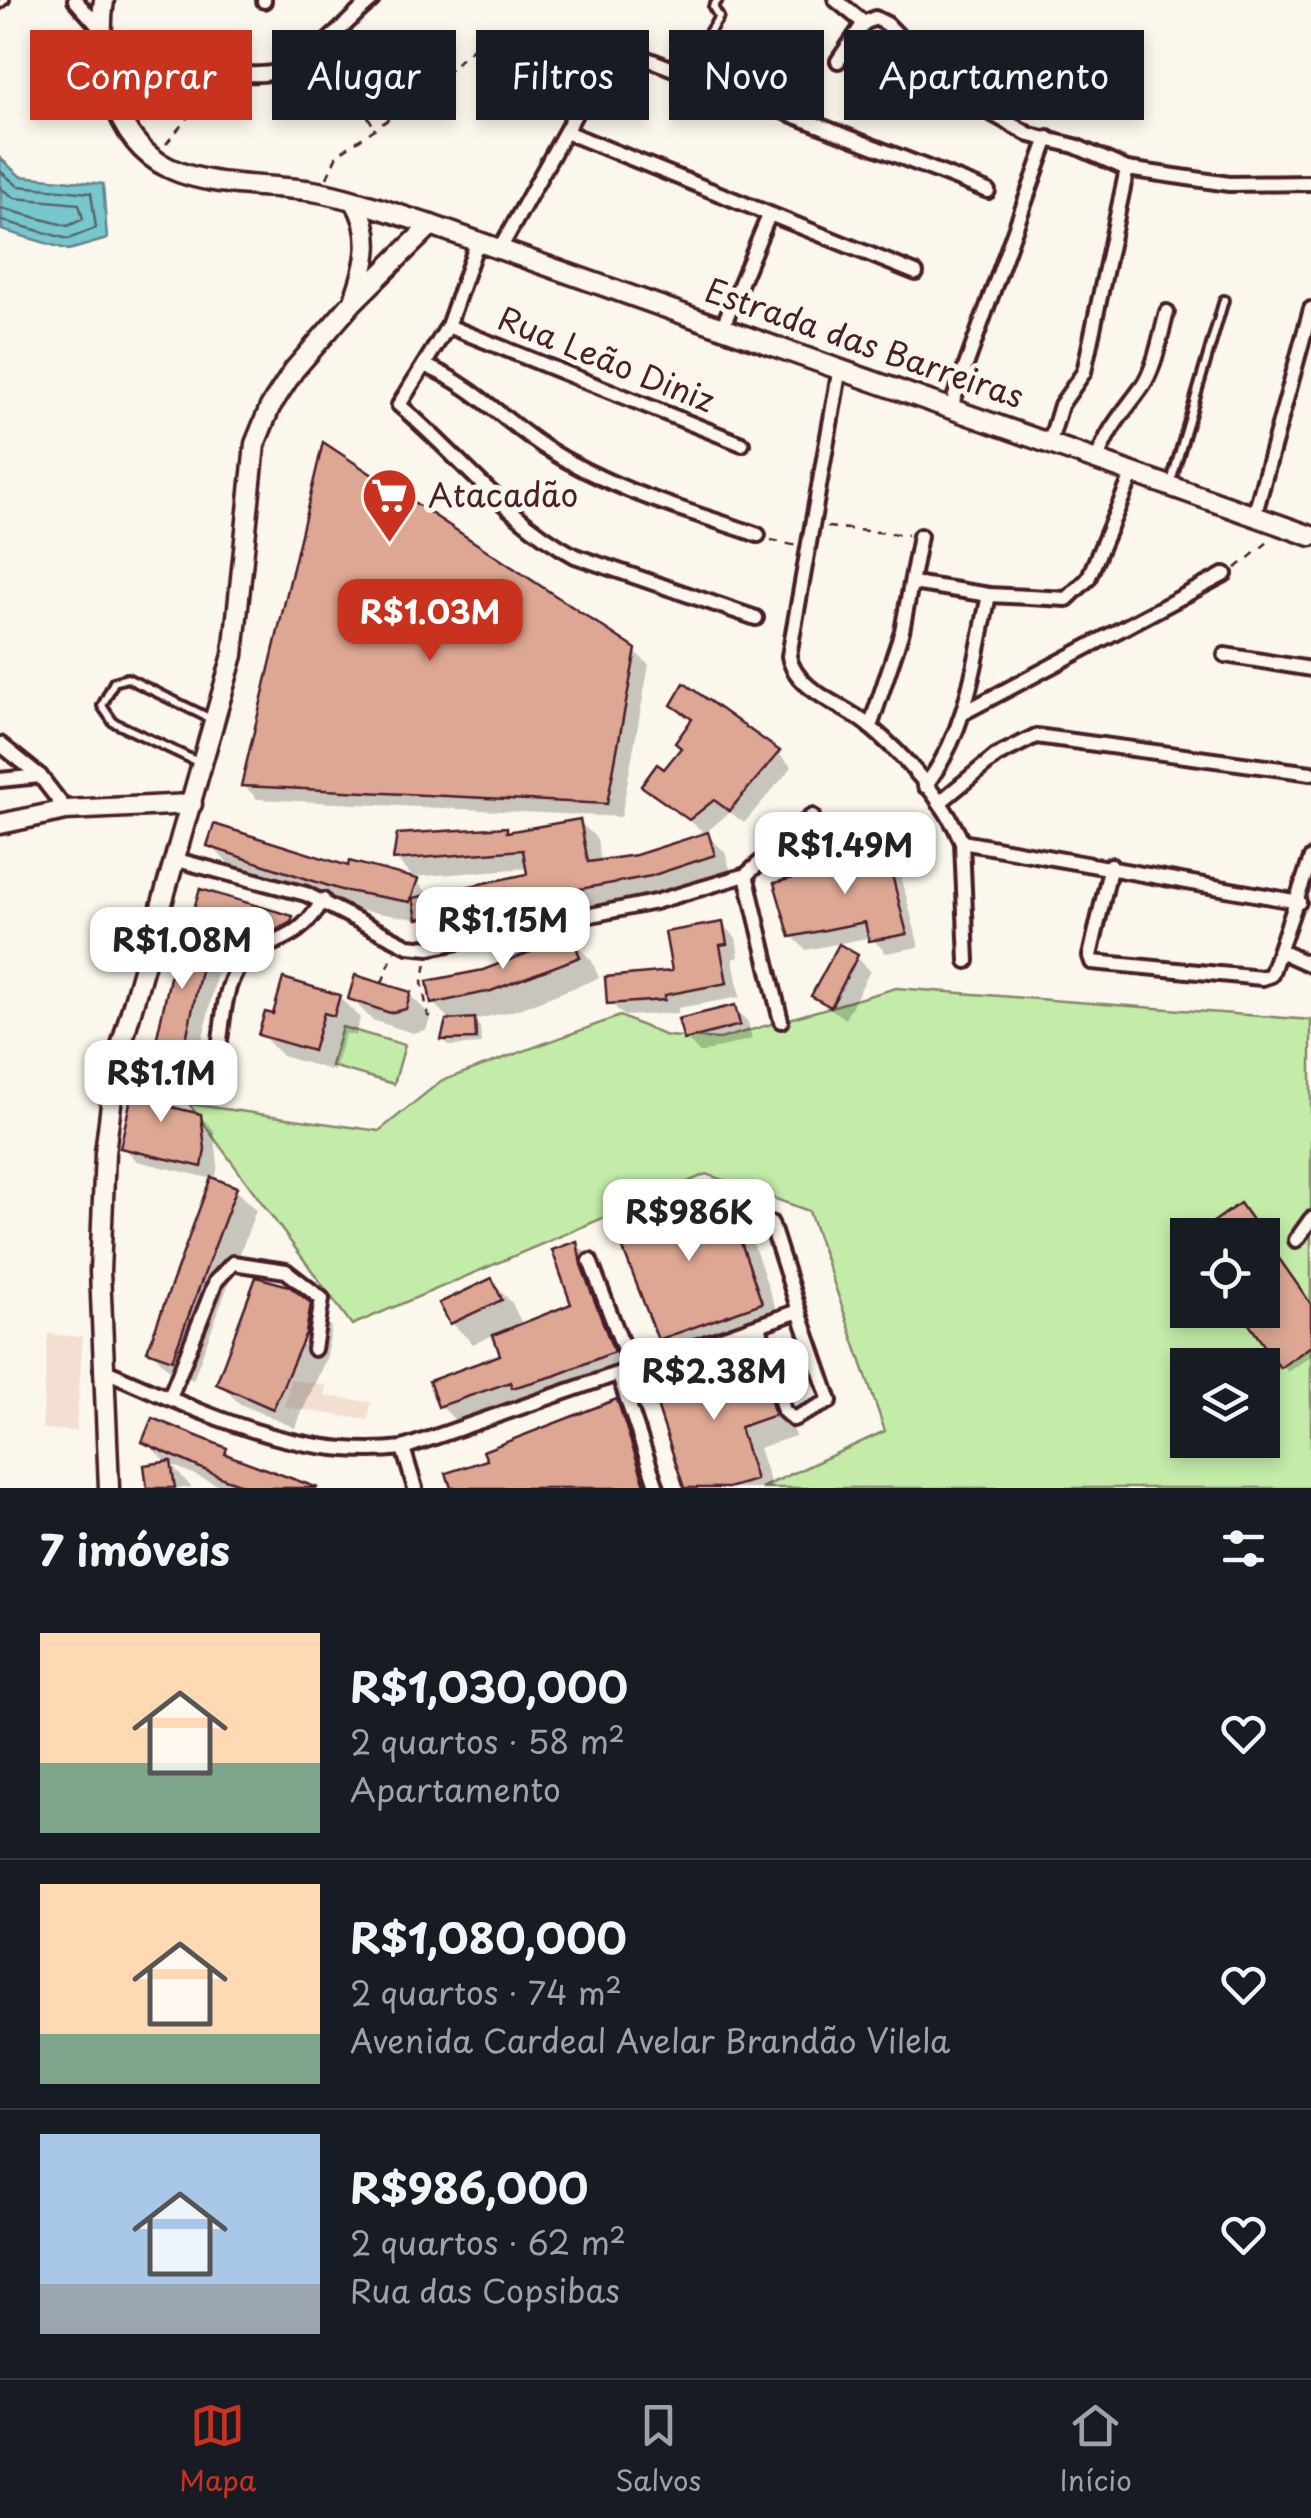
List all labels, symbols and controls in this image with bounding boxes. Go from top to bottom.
chip: Comprar [30,30,252,120]
chip: Alugar [272,30,456,120]
chip: Filtros [476,30,649,120]
chip: Novo [669,30,824,120]
chip: Apartamento [844,30,1144,120]
street label: Estrada das Barreiras [699,265,1030,419]
street label: Rua Leão Diniz [491,293,722,423]
supermarket icon: Atacadão [359,466,419,545]
place label: Atacadão [428,470,578,518]
pin: R$1.03M [338,579,522,664]
text: R$1.03M [360,587,500,635]
pin: R$1.49M [753,812,937,897]
text: R$1.49M [777,820,913,868]
pin: R$1.15M [411,887,595,972]
text: R$1.15M [438,895,568,943]
pin: R$1.08M [90,907,274,992]
text: R$1.08M [112,915,252,963]
pin: R$1.1M [80,1040,242,1125]
text: R$1.1M [106,1048,216,1096]
pin: R$986K [608,1179,770,1264]
text: R$986K [625,1187,753,1235]
map controls [1170,1218,1280,1458]
button: locate [1170,1218,1280,1328]
pin: R$2.38M [622,1338,806,1423]
text: R$2.38M [641,1346,787,1394]
button: layers [1170,1348,1280,1458]
text: 7 imóveis [40,1517,230,1580]
icon: filters [1216,1521,1271,1576]
text: R$1,030,000 [350,1654,628,1717]
icon: home [120,1673,240,1793]
icon: heart [1216,1706,1271,1761]
text: 2 quartos · 58 m² [350,1717,625,1765]
text: Apartamento [350,1765,561,1813]
text: R$1,080,000 [350,1905,627,1968]
icon: home [120,1924,240,2044]
icon: heart [1216,1957,1271,2012]
text: 2 quartos · 74 m² [350,1968,622,2016]
text: Avenida Cardeal Avelar Brandão Vilela [350,2016,950,2064]
text: R$986,000 [350,2155,588,2218]
icon: home [120,2174,240,2294]
icon: heart [1216,2207,1271,2262]
text: 2 quartos · 62 m² [350,2218,626,2266]
text: Rua das Copsibas [350,2266,620,2314]
tab: Mapa [179,2398,256,2501]
tab: Salvos [615,2398,701,2501]
tab: Início [1060,2398,1132,2501]

